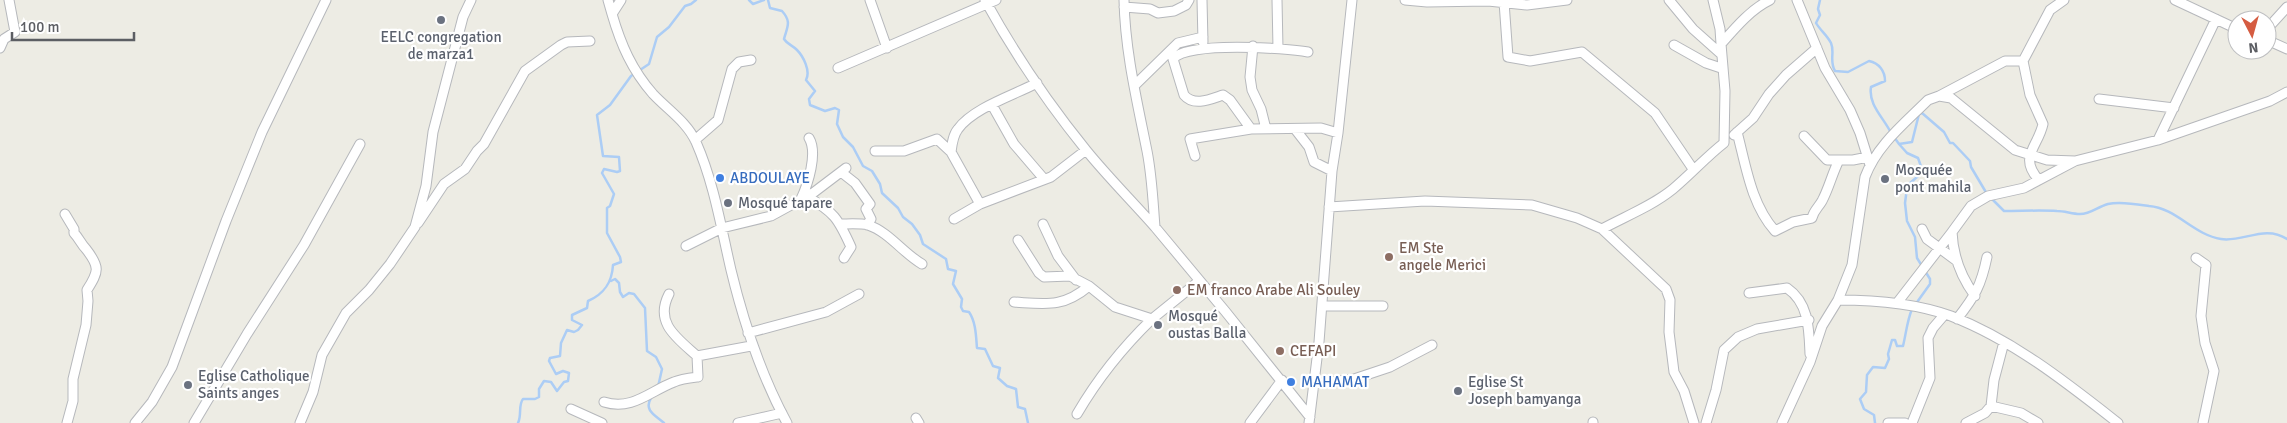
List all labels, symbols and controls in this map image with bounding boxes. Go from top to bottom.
scale bar [12,10,135,42]
north arrow [2227,10,2277,60]
marker: EELC congregation de marza1 [435,14,447,26]
text: 100 m [20,18,60,36]
place label: EELC congregation de marza1 [380,28,502,63]
text: N [2248,38,2259,56]
place label: Mosquée pont mahila [1895,161,1971,196]
place label: ABDOULAYE [730,169,810,187]
marker: ABDOULAYE [714,172,726,184]
marker: Mosquée pont mahila [1879,173,1891,185]
place label: Mosqué tapare [738,194,833,212]
marker: Mosqué tapare [722,197,734,209]
place label: EM Ste angele Merici [1399,239,1486,274]
marker: EM Ste angele Merici [1383,251,1395,263]
place label: EM franco Arabe Ali Souley [1187,281,1360,299]
marker: EM franco Arabe Ali Souley [1171,284,1183,296]
place label: Mosqué oustas Balla [1168,307,1246,342]
marker: Mosqué oustas Balla [1152,319,1164,331]
place label: CEFAPI [1290,342,1337,360]
marker: CEFAPI [1274,345,1286,357]
place label: Eglise Catholique Saints anges [198,367,310,402]
place label: MAHAMAT [1301,373,1370,391]
place label: Eglise St Joseph bamyanga [1468,373,1581,408]
marker: MAHAMAT [1285,376,1297,388]
marker: Eglise Catholique Saints anges [182,379,194,391]
marker: Eglise St Joseph bamyanga [1452,385,1464,397]

